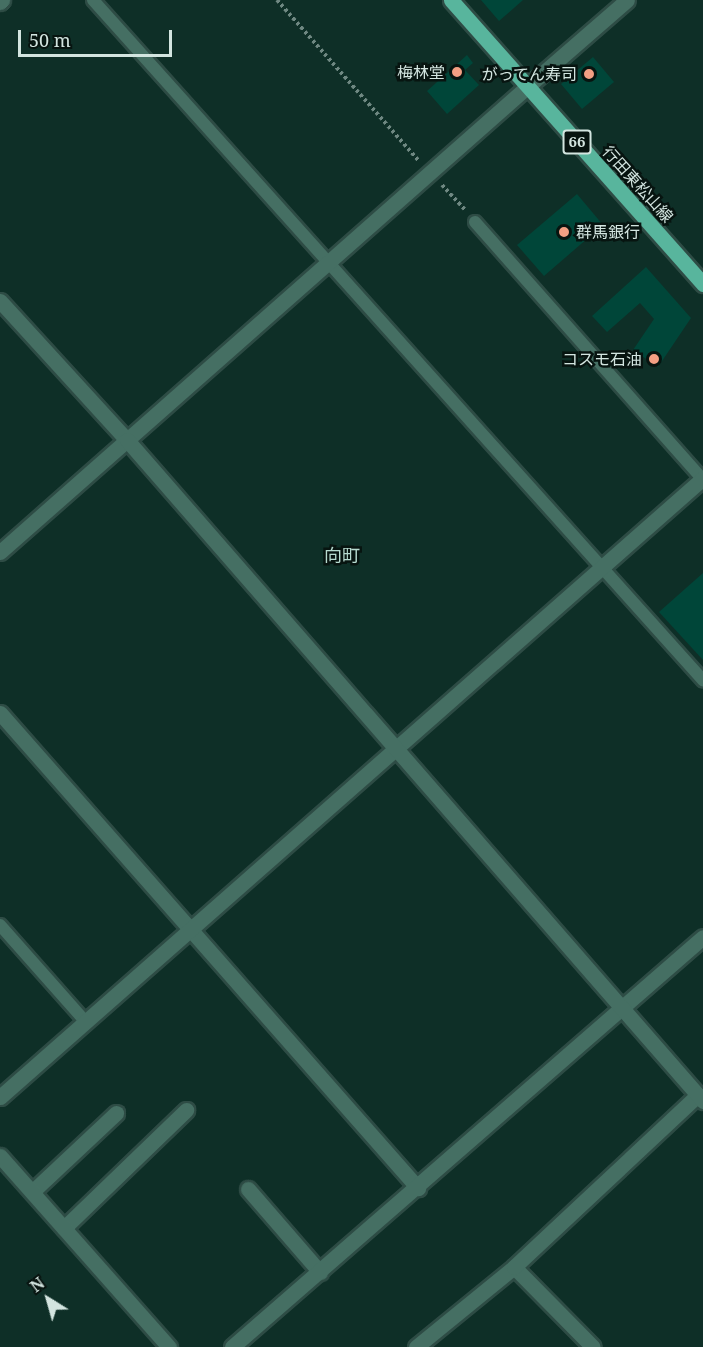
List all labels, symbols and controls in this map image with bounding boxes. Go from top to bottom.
scale bar [21,18,176,56]
text: 50 m [29,28,71,52]
place label: 梅林堂 [397,62,445,82]
place label: がってん寿司 [481,64,577,84]
marker: 梅林堂 [450,65,464,79]
marker: がってん寿司 [582,67,596,81]
road number: 66 [562,130,592,154]
street label: 行田東松山線 [599,142,677,226]
place label: 群馬銀行 [576,222,640,242]
marker: 群馬銀行 [557,225,571,239]
place label: コスモ石油 [562,349,642,369]
marker: コスモ石油 [647,352,661,366]
district label: 向町 [324,544,360,566]
north arrow [18,1269,78,1329]
text: N [26,1272,49,1297]

